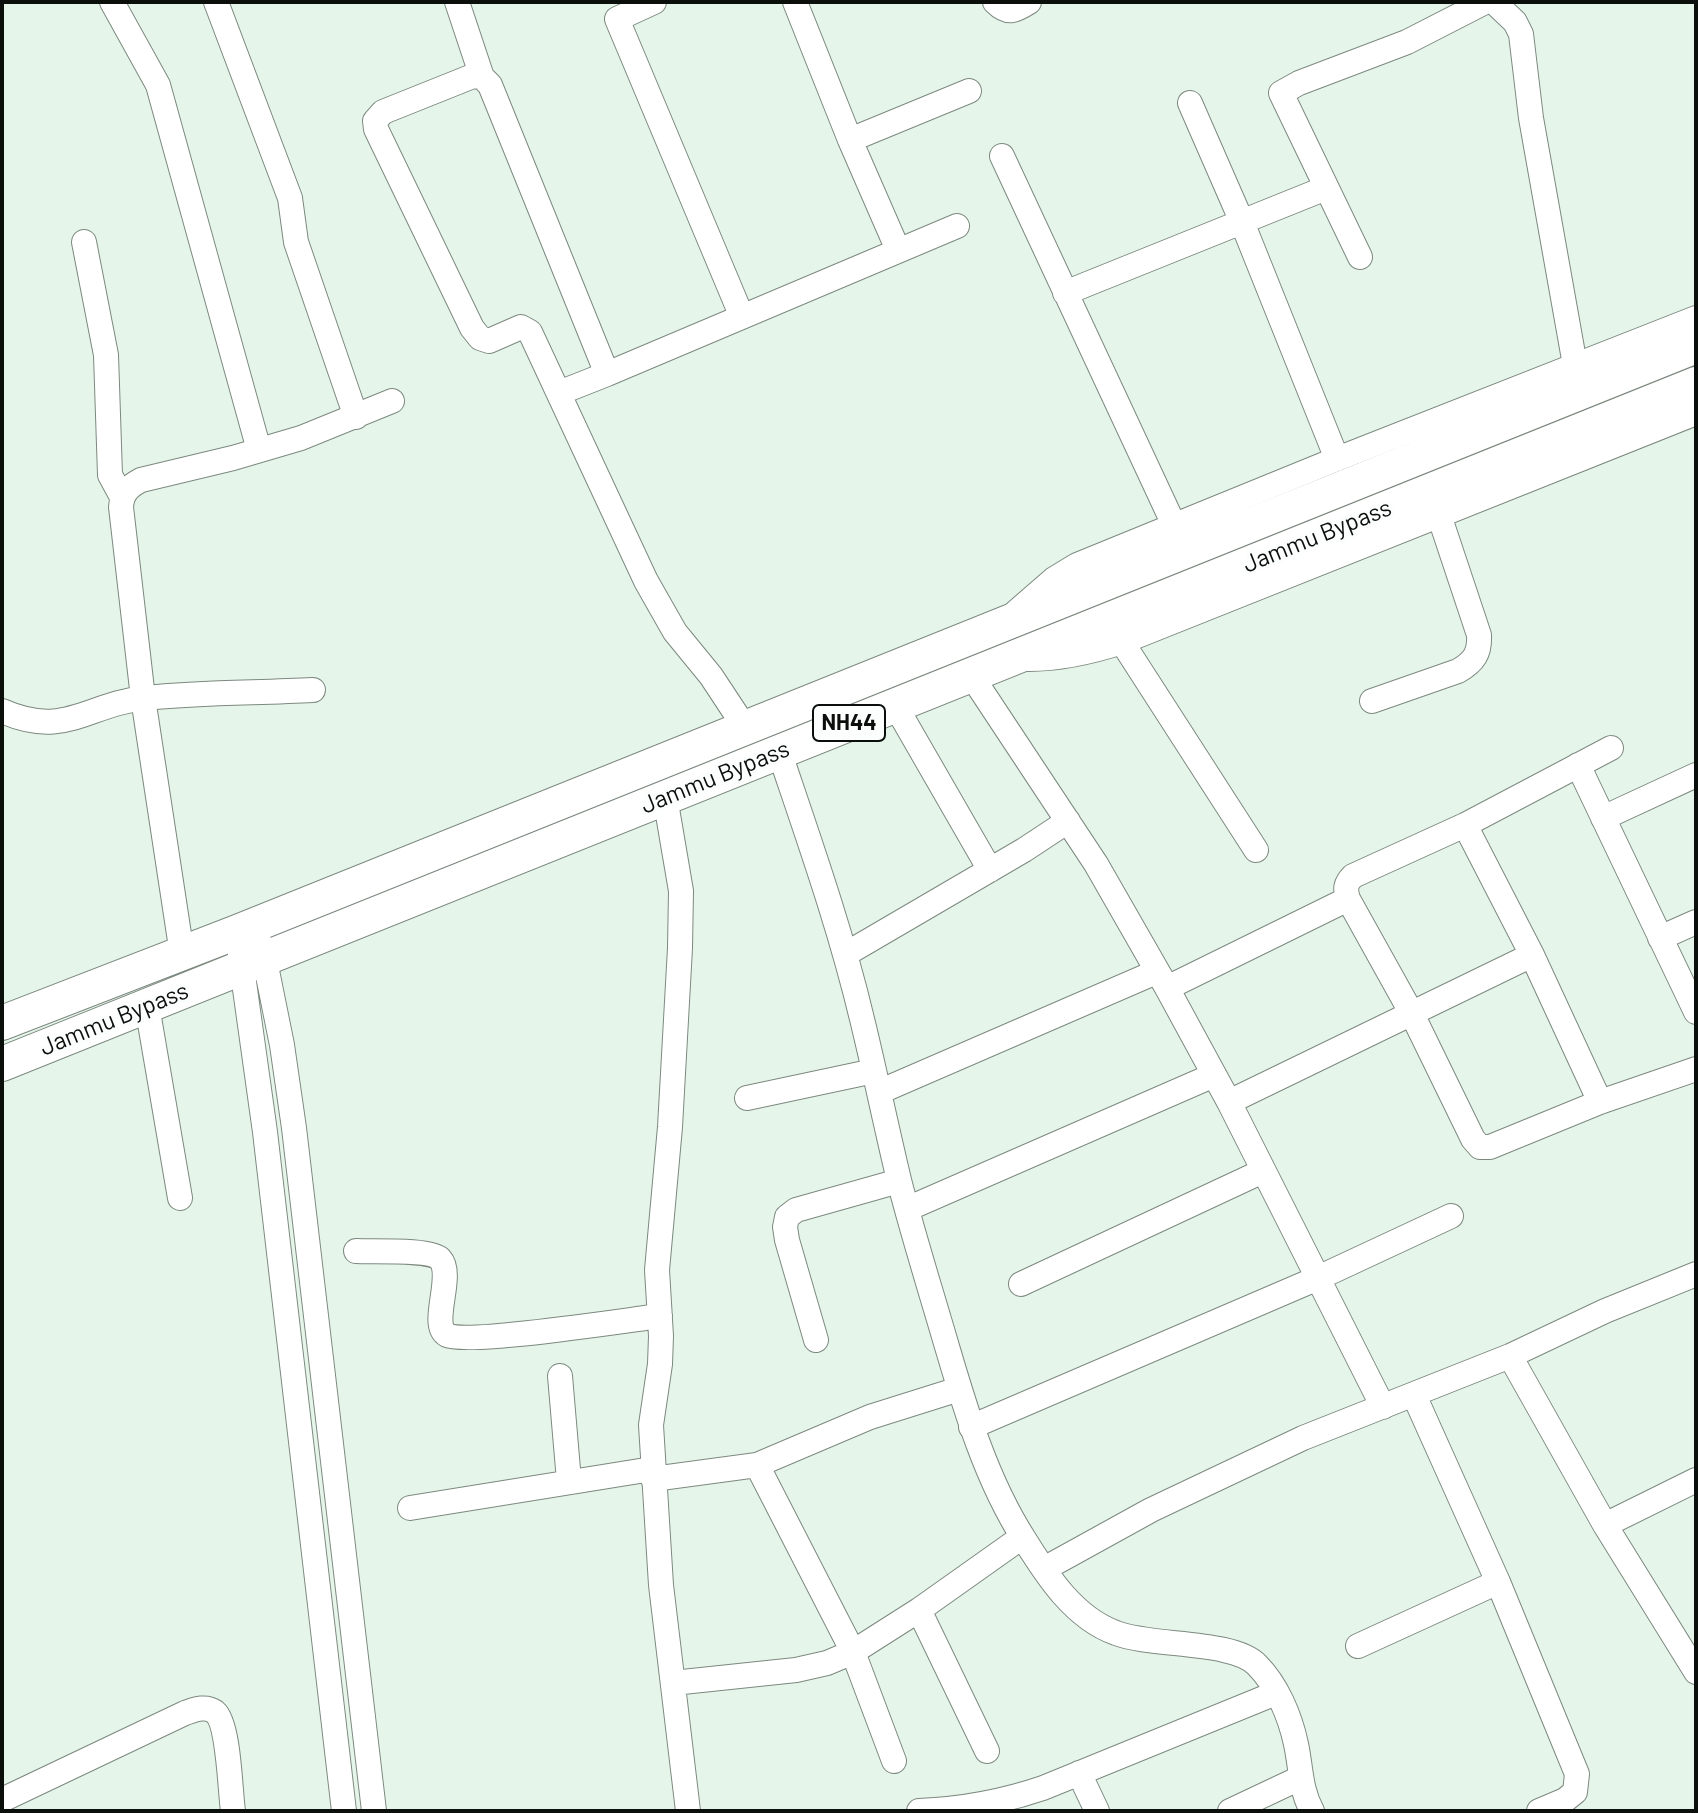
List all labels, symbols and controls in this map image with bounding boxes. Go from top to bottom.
street label: Jammu Bypass [1239,493,1395,579]
road number: NH44 [813,705,885,741]
street label: Jammu Bypass [637,734,793,820]
street label: Jammu Bypass [36,976,192,1062]

